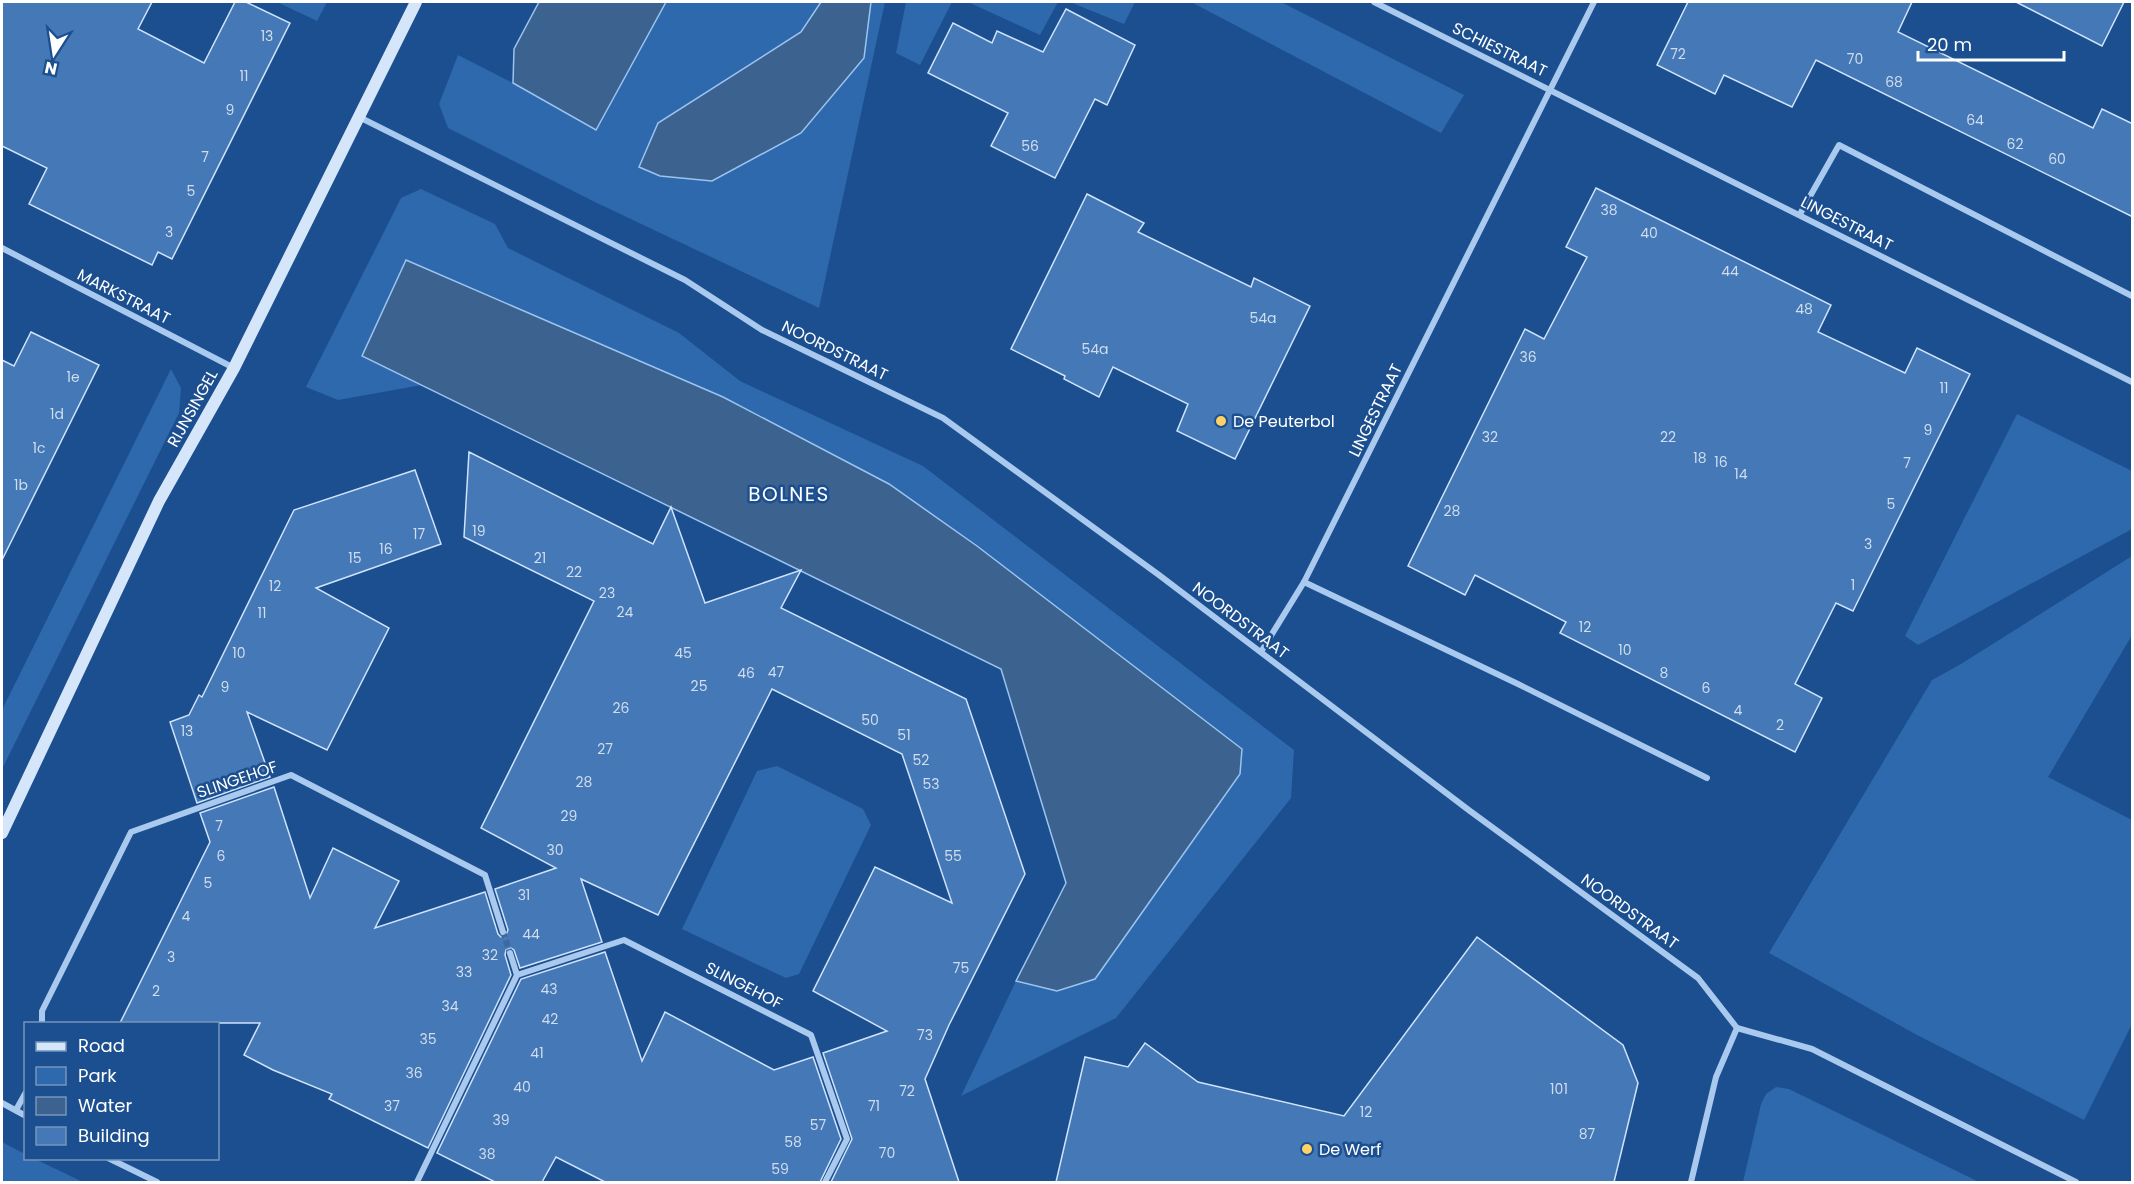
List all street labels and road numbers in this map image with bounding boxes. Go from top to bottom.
street label: SCHIESTRAAT [1448,17,1551,83]
street label: LINGESTRAAT [1797,190,1897,257]
street label: MARKSTRAAT [73,263,175,330]
street label: NOORDSTRAAT [778,315,892,386]
street label: LINGESTRAAT [1343,360,1408,461]
street label: RIJNSINGEL [162,365,223,451]
street label: NOORDSTRAAT [1188,576,1294,665]
street label: SLINGEHOF [194,755,281,804]
street label: NOORDSTRAAT [1576,868,1683,955]
street label: SLINGEHOF [701,956,786,1015]

